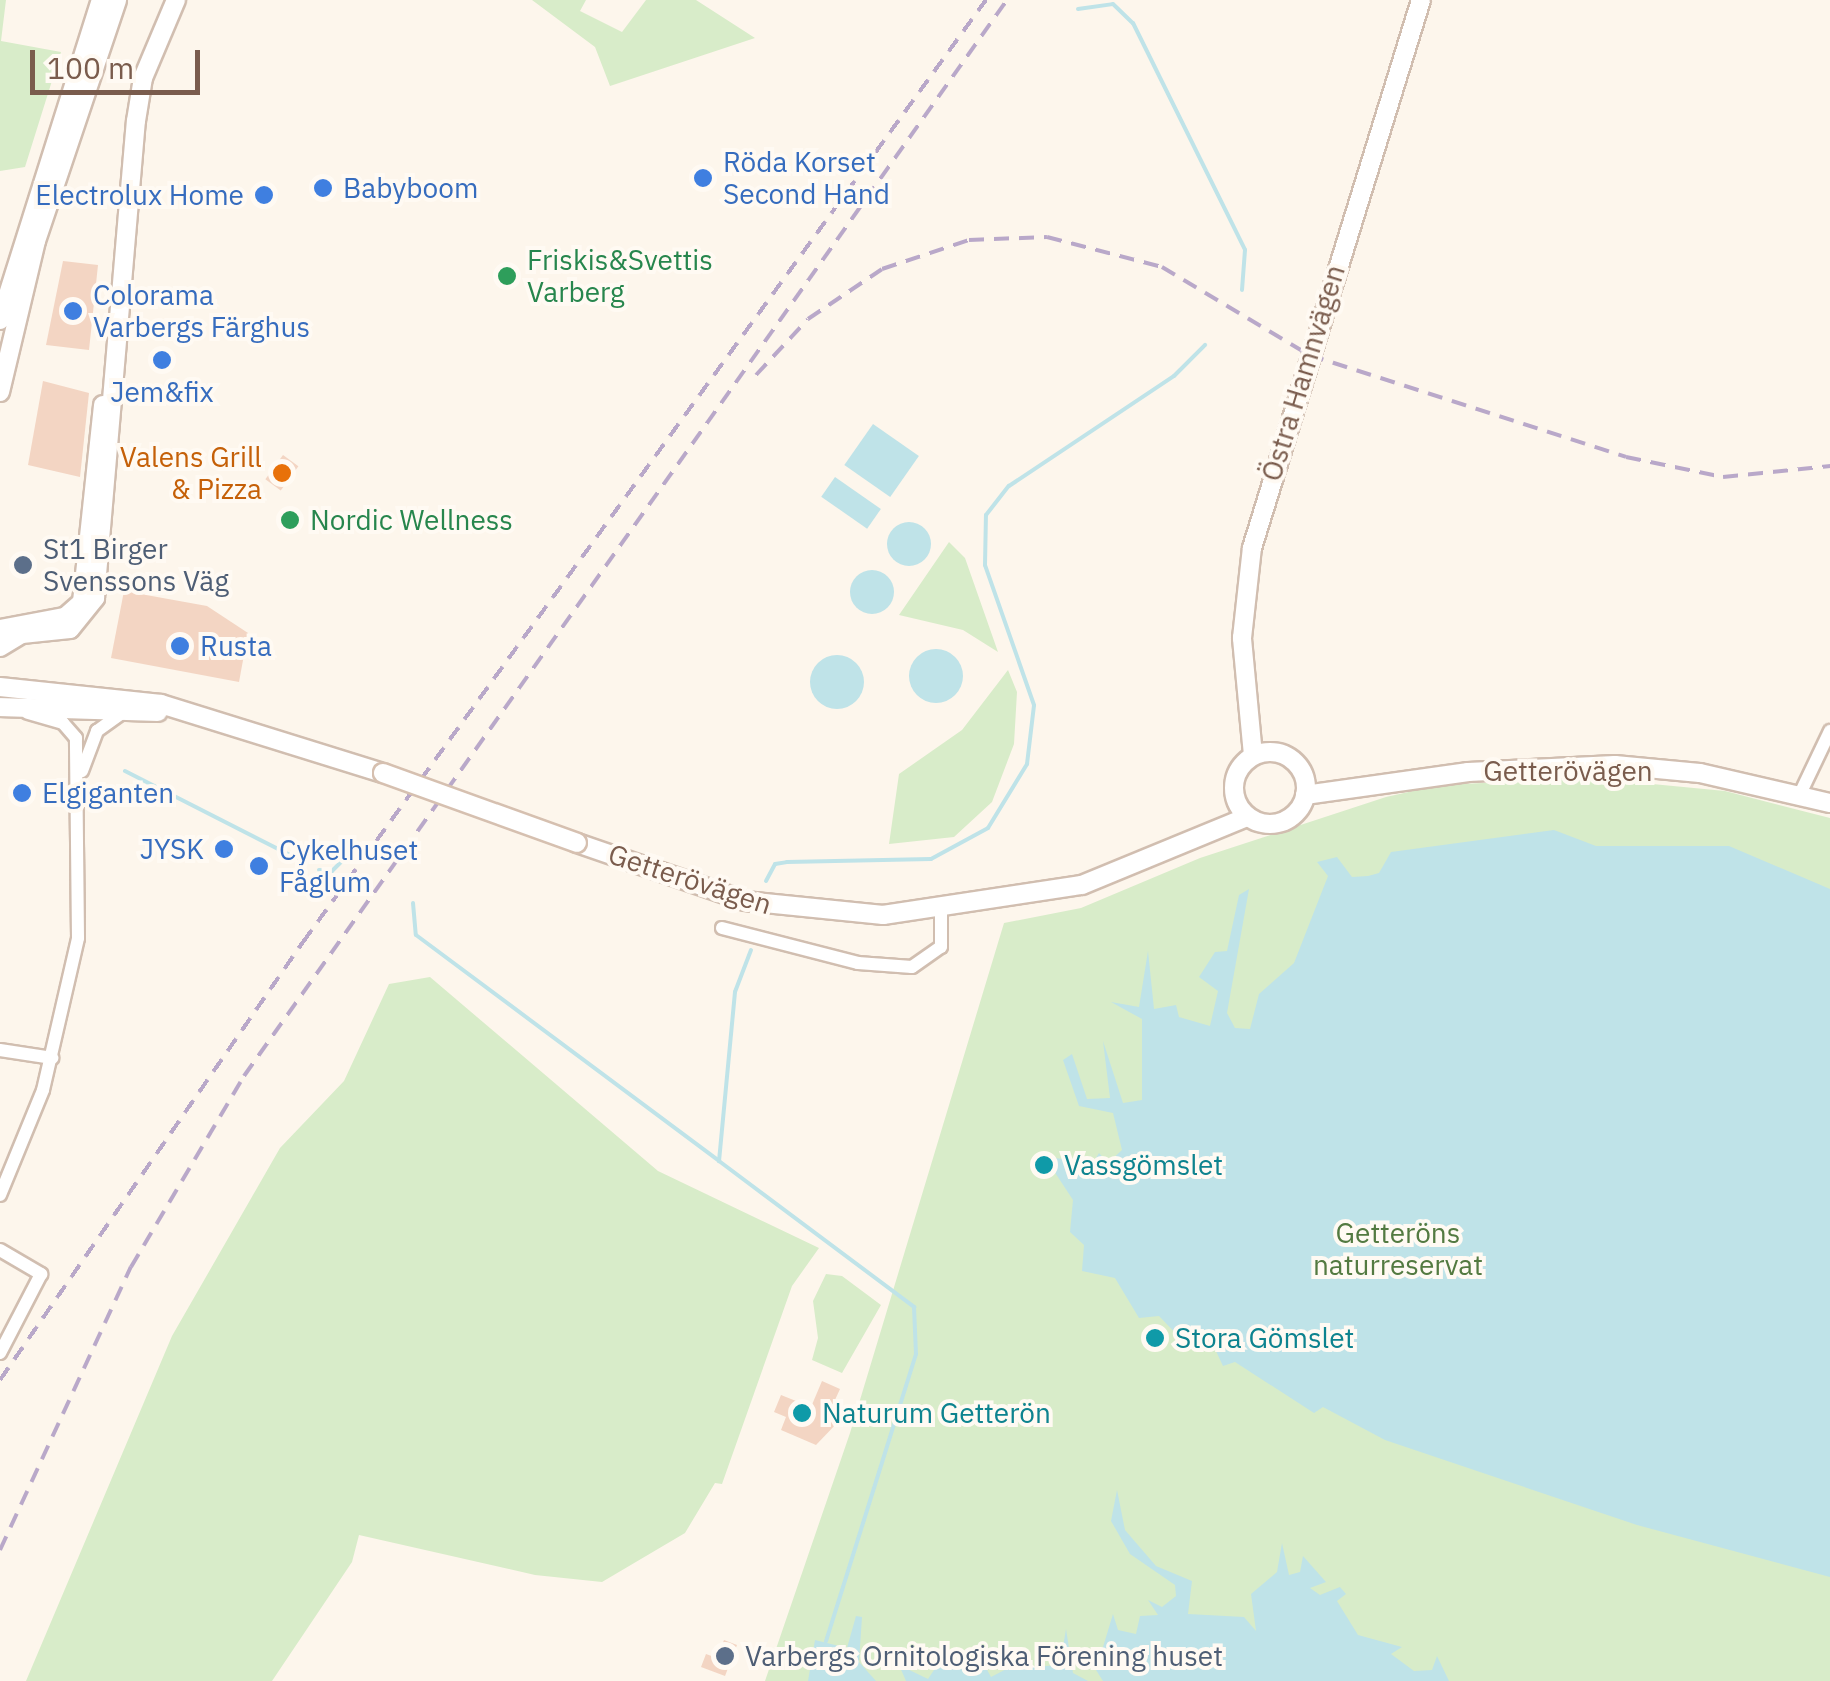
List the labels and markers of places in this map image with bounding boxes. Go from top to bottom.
place label: Röda Korset Second Hand [723,145,890,211]
marker: Röda Korset Second Hand [692,167,714,189]
place label: Babyboom [343,171,478,205]
marker: Babyboom [312,177,334,199]
place label: Electrolux Home [35,178,244,212]
marker: Electrolux Home [253,184,275,206]
place label: Friskis&Svettis Varberg [527,243,713,309]
marker: Friskis&Svettis Varberg [496,265,518,287]
place label: Colorama Varbergs Färghus [93,278,310,344]
marker: Colorama Varbergs Färghus [62,300,84,322]
marker: Jem&fix [151,349,173,371]
place label: Jem&fix [110,375,214,409]
place label: Valens Grill & Pizza [120,440,262,506]
marker: Valens Grill & Pizza [271,462,293,484]
place label: Nordic Wellness [310,503,513,537]
marker: Nordic Wellness [279,509,301,531]
place label: St1 Birger Svenssons Väg [43,532,229,598]
marker: St1 Birger Svenssons Väg [12,554,34,576]
place label: Rusta [200,629,272,663]
marker: Rusta [169,635,191,657]
place label: Elgiganten [42,776,174,810]
marker: Elgiganten [11,782,33,804]
place label: JYSK [140,832,204,866]
place label: Cykelhuset Fåglum [279,833,418,899]
marker: JYSK [213,838,235,860]
marker: Cykelhuset Fåglum [248,855,270,877]
place label: Vassgömslet [1064,1148,1223,1182]
marker: Vassgömslet [1033,1154,1055,1176]
place label: Stora Gömslet [1175,1321,1354,1355]
marker: Stora Gömslet [1144,1327,1166,1349]
place label: Naturum Getterön [822,1396,1051,1430]
marker: Naturum Getterön [791,1402,813,1424]
place label: Varbergs Ornitologiska Förening huset [745,1639,1223,1673]
marker: Varbergs Ornitologiska Förening huset [714,1645,736,1667]

